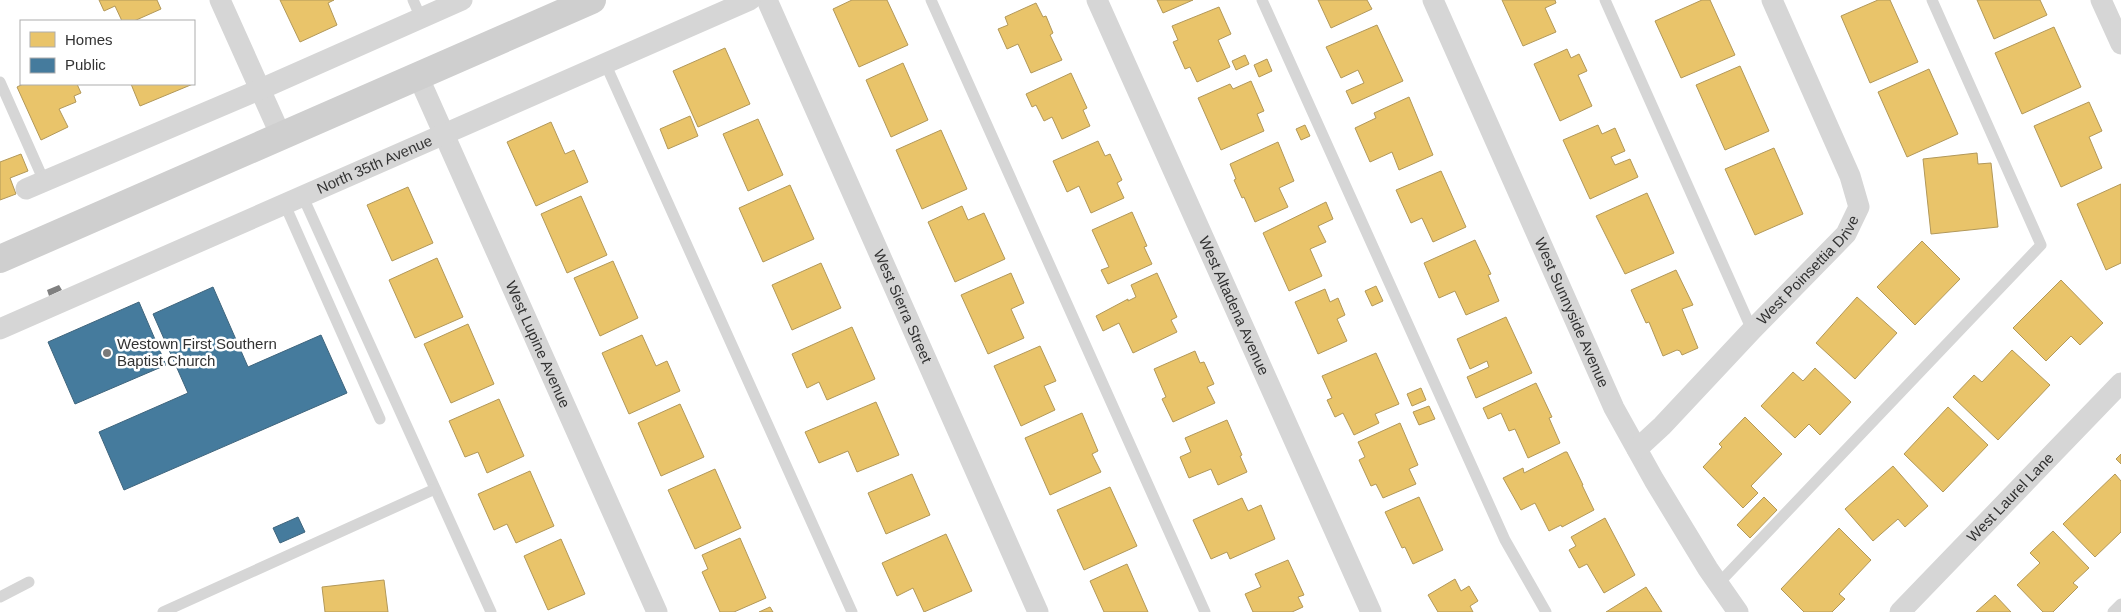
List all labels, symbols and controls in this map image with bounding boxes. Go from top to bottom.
legend [20,20,195,85]
text: Homes [65,31,113,48]
text: Public [65,56,106,73]
street label: North 35th Avenue [314,132,435,197]
street label: West Poinsettia Drive [1753,212,1862,328]
street label: West Altadena Avenue [1196,233,1273,378]
street label: West Sunnyside Avenue [1532,235,1613,390]
street label: West Sierra Street [871,247,936,366]
street label: West Lupine Avenue [503,278,574,410]
place label: Westown First Southern Baptist Church [117,335,277,369]
marker: Westown First Southern Baptist Church [101,347,113,359]
street label: West Laurel Lane [1963,449,2057,545]

